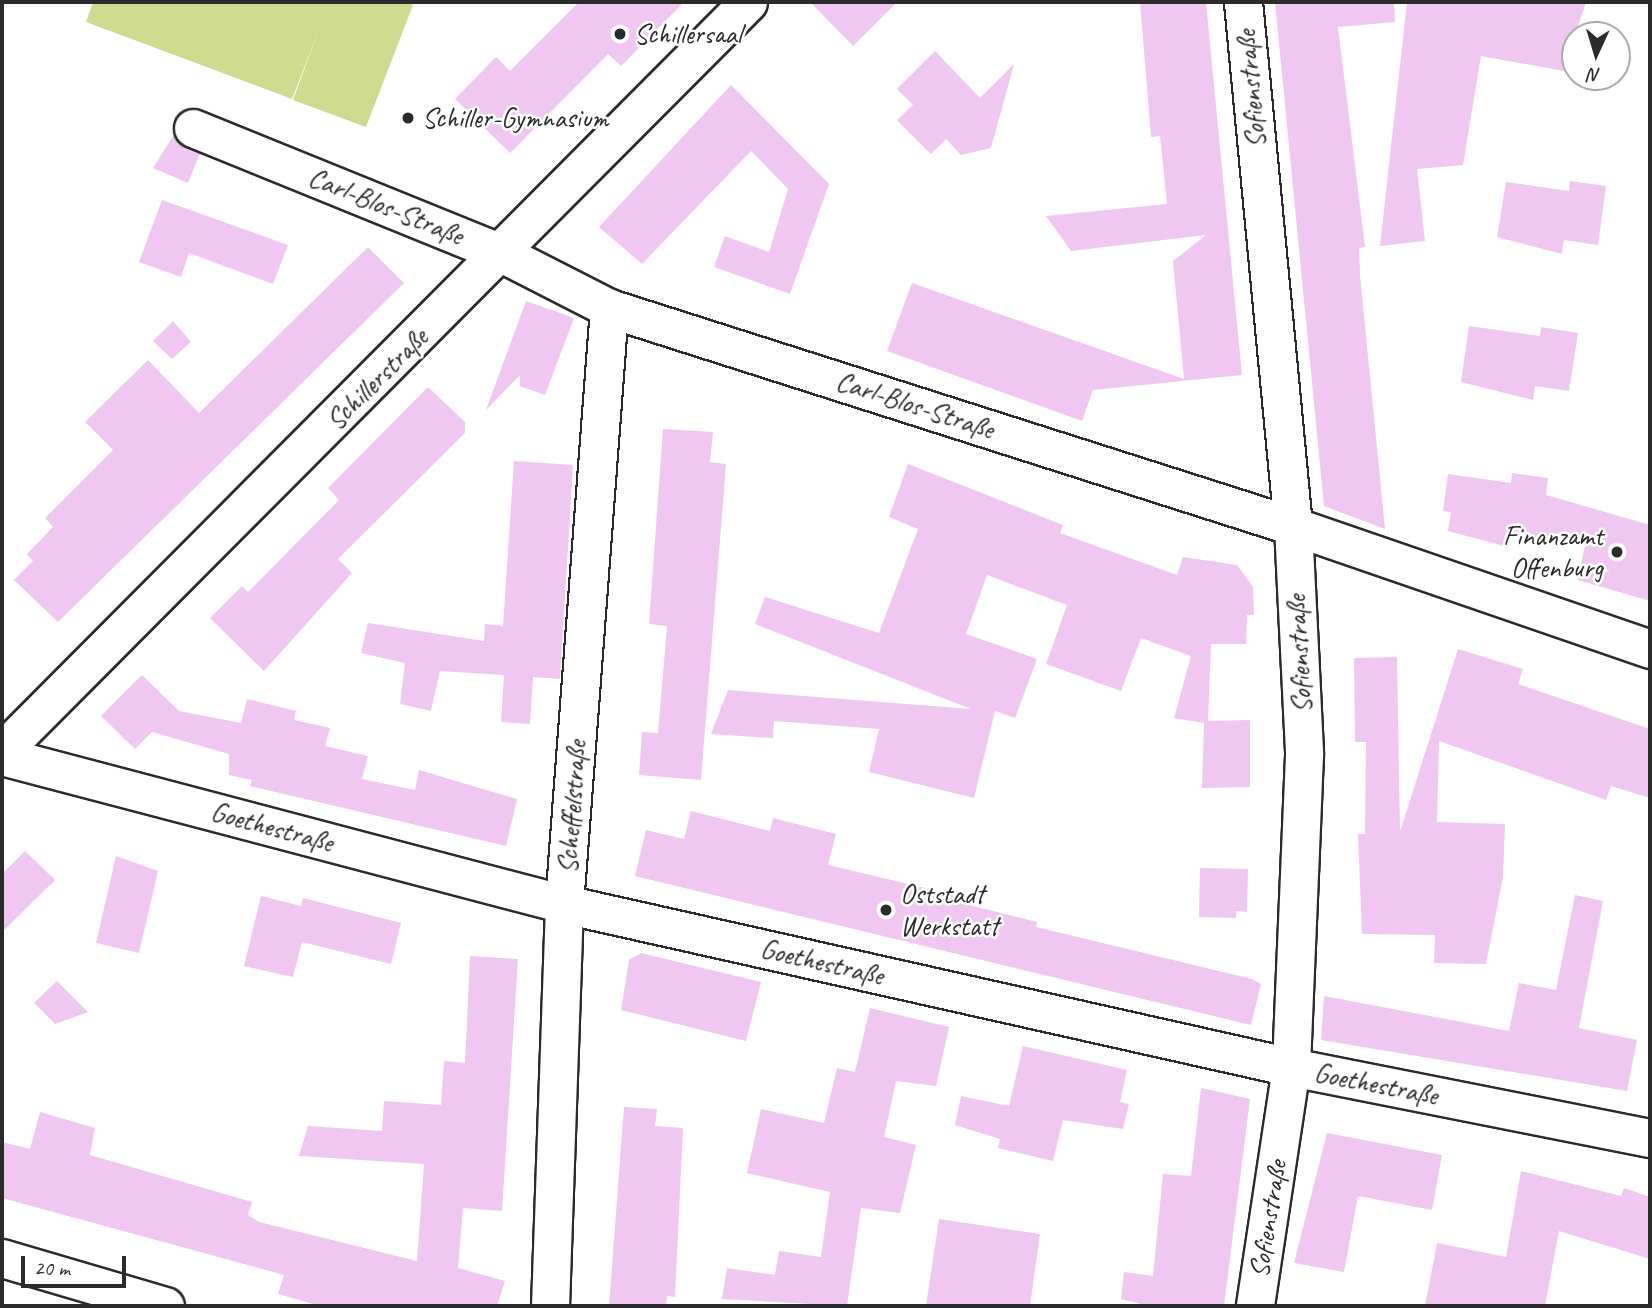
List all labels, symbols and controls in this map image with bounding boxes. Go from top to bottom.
place label: Schillersaal [634,17,742,51]
north arrow [1561,21,1631,91]
marker: Schillersaal [612,26,628,42]
street label: Sofienstraße [1229,29,1273,149]
text: N [1588,63,1601,87]
place label: Schiller-Gymnasium [422,101,608,135]
marker: Schiller-Gymnasium [400,110,416,126]
street label: Carl-Blos-Straße [304,160,468,252]
street label: Schillerstraße [319,321,435,437]
street label: Carl-Blos-Straße [832,364,998,446]
place label: Finanzamt Offenburg [1503,519,1603,585]
marker: Finanzamt Offenburg [1609,544,1625,560]
street label: Sofienstraße [1279,594,1319,714]
street label: Scheffelstraße [551,739,593,875]
street label: Goethestraße [207,795,337,859]
place label: Oststadt Werkstatt [900,877,998,943]
marker: Oststadt Werkstatt [878,902,894,918]
street label: Goethestraße [757,932,887,992]
street label: Goethestraße [1311,1056,1441,1112]
street label: Sofienstraße [1242,1158,1294,1280]
scale bar [24,1242,130,1286]
text: 20 m [34,1255,70,1281]

